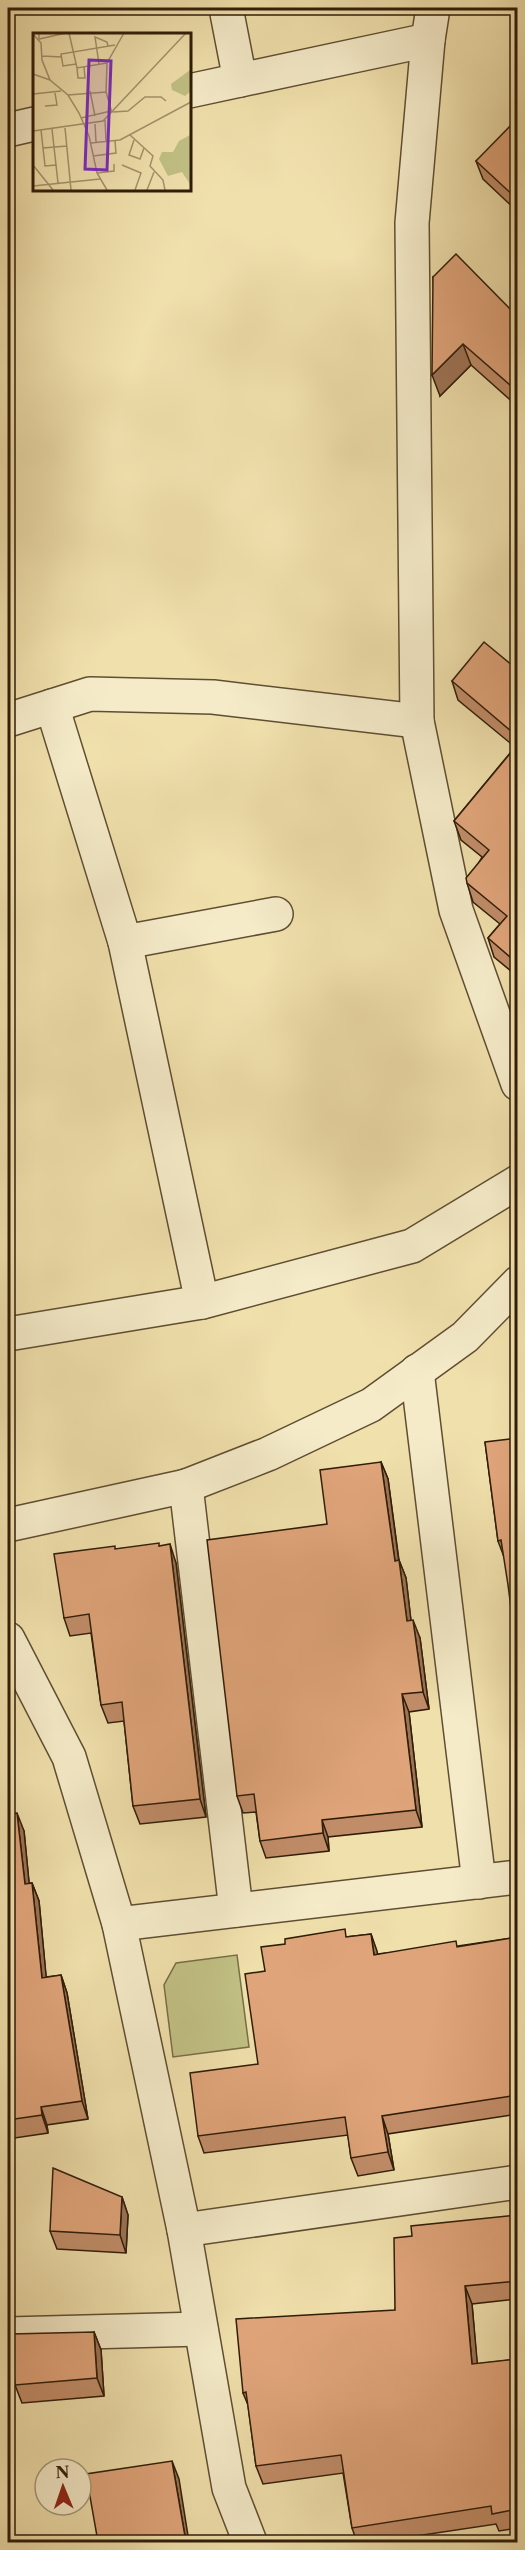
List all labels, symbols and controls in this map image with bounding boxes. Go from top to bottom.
inset map [33,33,190,190]
north arrow [33,2457,93,2517]
text: N [55,2462,70,2482]

